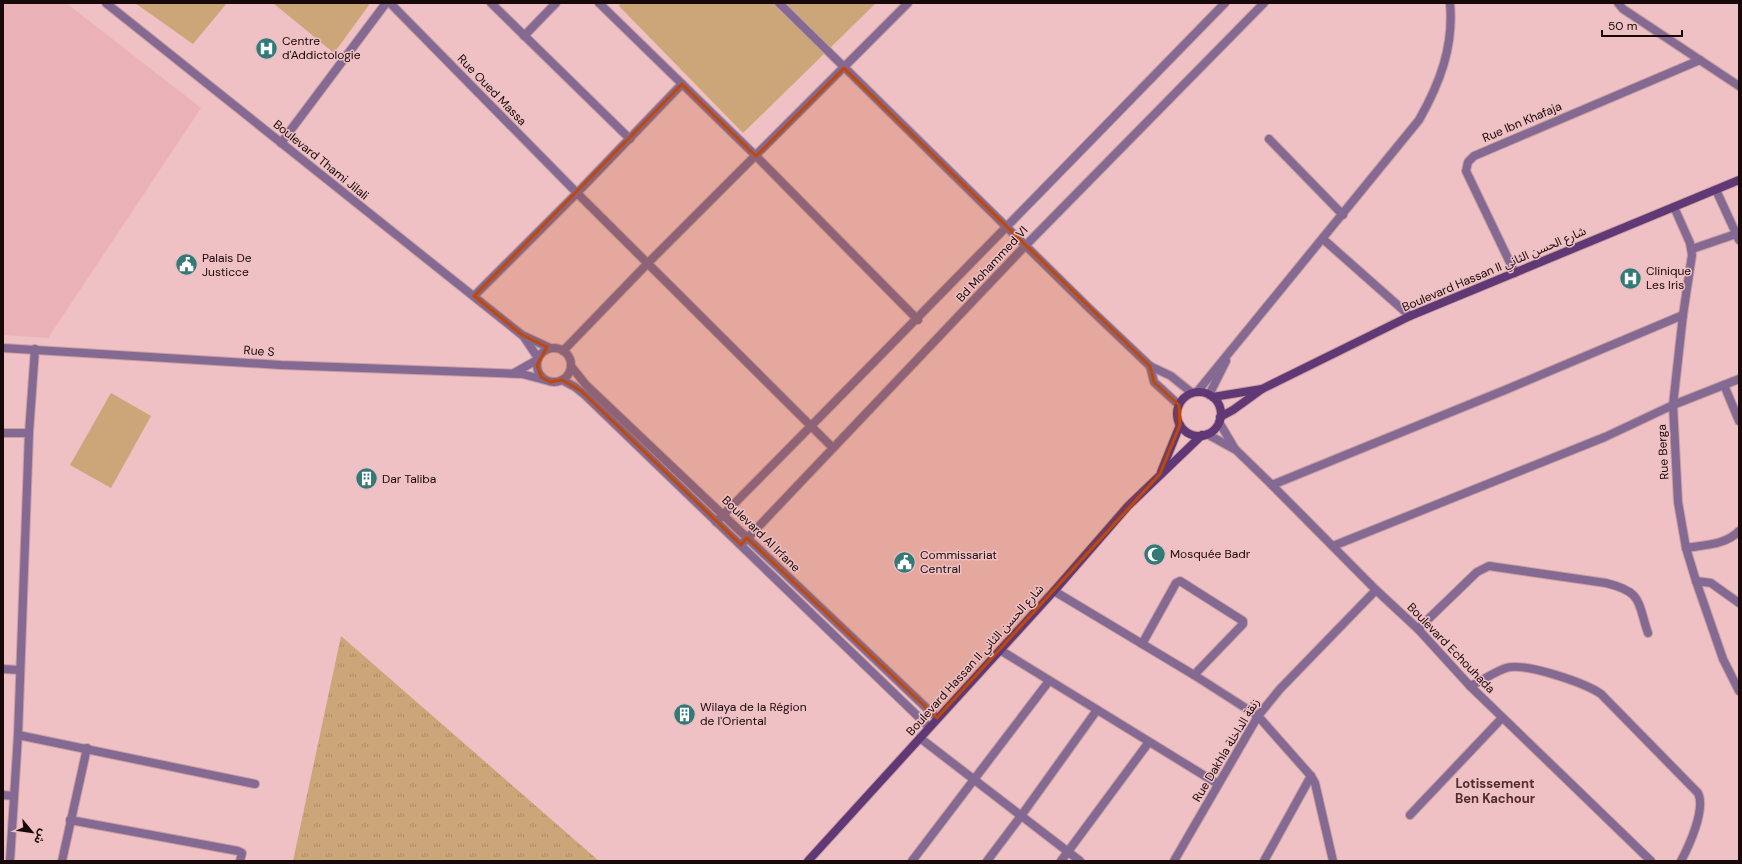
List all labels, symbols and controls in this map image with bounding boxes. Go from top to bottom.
scale bar [1602,12,1682,38]
text: 50 m [1608,18,1637,34]
place label: Centre d'Addictologie [282,33,361,63]
hospital icon: Centre d'Addictologie [253,35,279,61]
street label: Rue Oued Massa [454,51,530,129]
street label: Rue Ibn Khafaja [1480,98,1564,146]
street label: Boulevard Thami Jilali [270,116,372,204]
street label: Bd Mohammed VI [953,223,1031,305]
street label: Boulevard Hassan II شارع الحسن الثاني [1400,223,1589,317]
place label: Palais De Justicce [202,250,252,280]
public building icon: Palais De Justicce [173,252,199,278]
place label: Clinique Les Iris [1646,263,1691,293]
hospital icon: Clinique Les Iris [1618,265,1644,291]
street label: Rue S [243,342,275,360]
street label: Rue Berga [1654,424,1672,480]
building icon: Dar Taliba [353,466,379,492]
place label: Dar Taliba [382,471,436,487]
street label: Boulevard Al Irfane [718,492,804,576]
mosque icon: Mosquée Badr [1141,541,1167,567]
place label: Mosquée Badr [1170,546,1251,562]
place label: Commissariat Central [920,547,997,577]
public building icon: Commissariat Central [892,549,918,575]
street label: Boulevard Hassan II شارع الحسن الثاني [903,581,1049,740]
street label: Boulevard Echouhada [1404,599,1498,697]
street label: Rue Dakhla زنقة الداخلة [1189,695,1263,805]
place label: Wilaya de la Région de l'Oriental [700,699,807,729]
building icon: Wilaya de la Région de l'Oriental [672,701,698,727]
district label: Lotissement Ben Kachour [1455,775,1536,807]
north arrow [12,812,52,852]
text: ش [31,827,51,847]

